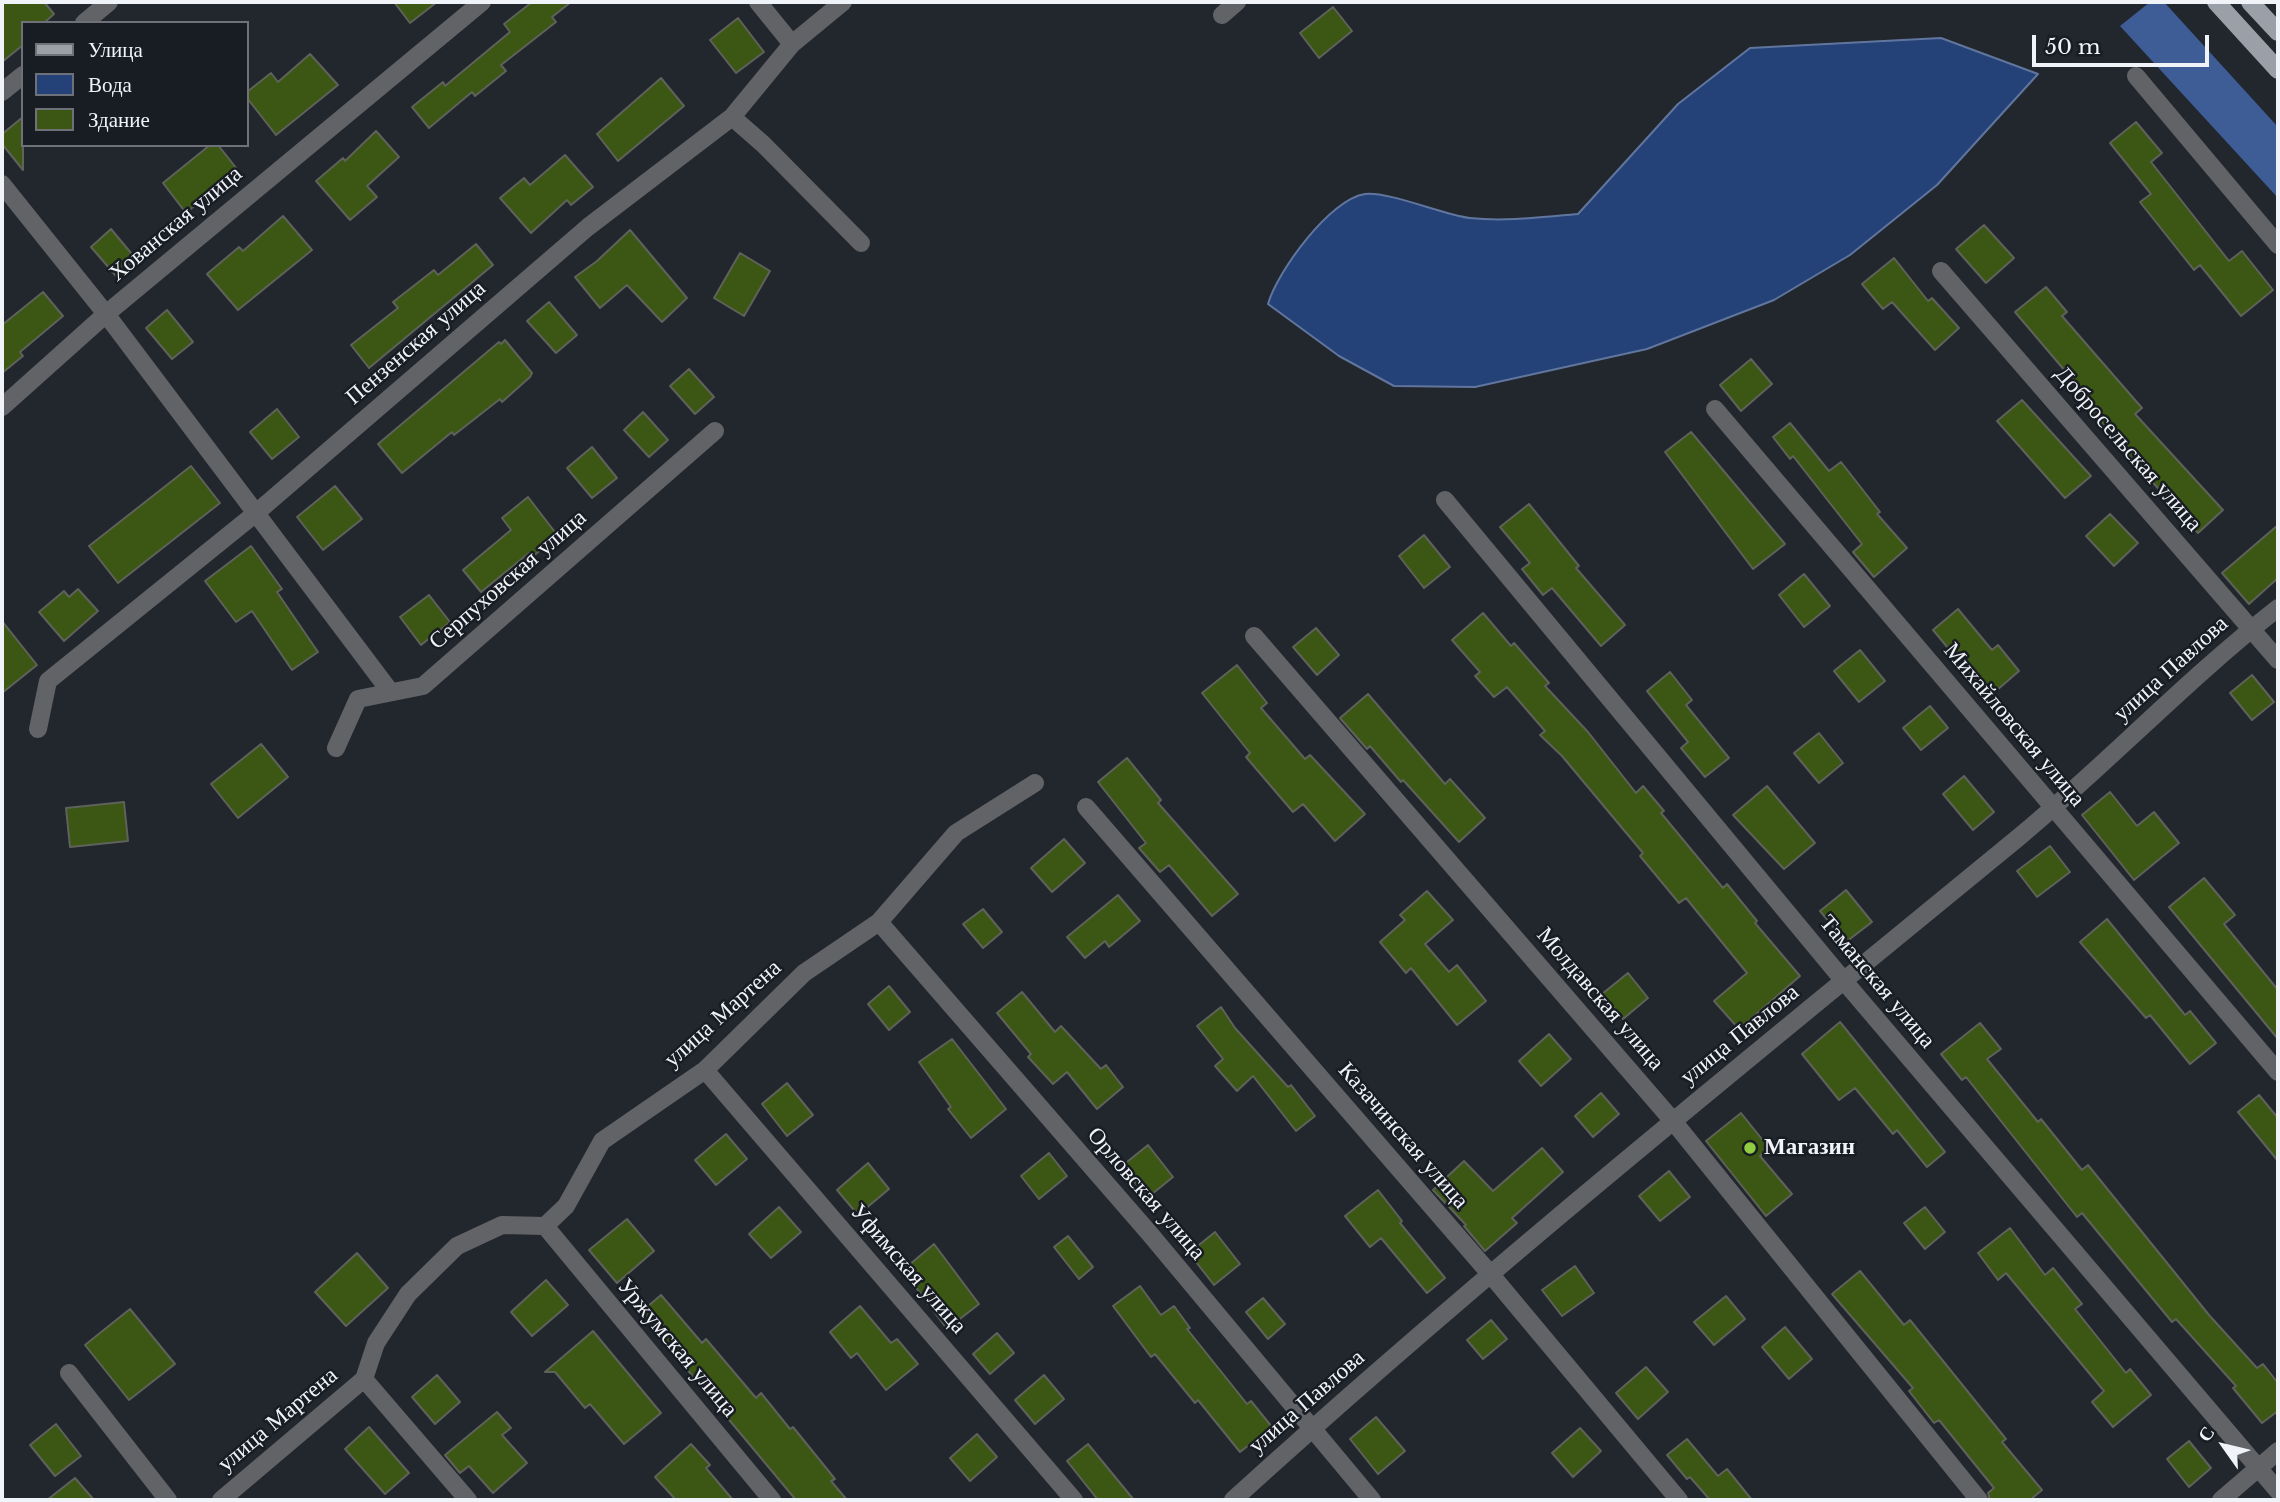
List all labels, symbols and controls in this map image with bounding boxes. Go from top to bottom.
legend [21,21,248,147]
scale bar [2035,21,2212,65]
text: 50 m [2045,34,2100,60]
text: Улица [88,37,143,63]
text: Вода [88,72,132,98]
text: Здание [88,107,150,133]
street label: Хованская улица [104,160,248,288]
street label: Пензенская улица [341,275,491,411]
street label: Добросельская улица [2049,361,2207,537]
street label: Серпуховская улица [424,504,592,656]
street label: улица Павлова [2108,610,2234,728]
street label: Михайловская улица [1937,637,2091,813]
street label: Таманская улица [1813,910,1941,1054]
street label: Молдавская улица [1530,922,1670,1076]
street label: улица Мартена [659,954,787,1074]
street label: улица Павлова [1675,979,1805,1091]
street label: Казачинская улица [1332,1057,1474,1215]
street label: Орловская улица [1081,1122,1211,1266]
place label: Магазин [1764,1134,1855,1162]
marker: Магазин [1742,1140,1758,1156]
street label: Уфимская улица [844,1198,972,1340]
street label: Уржумская улица [611,1273,743,1423]
street label: улица Павлова [1243,1344,1371,1460]
street label: улица Мартена [212,1362,344,1478]
north arrow [2189,1411,2259,1481]
text: С [2193,1422,2220,1446]

